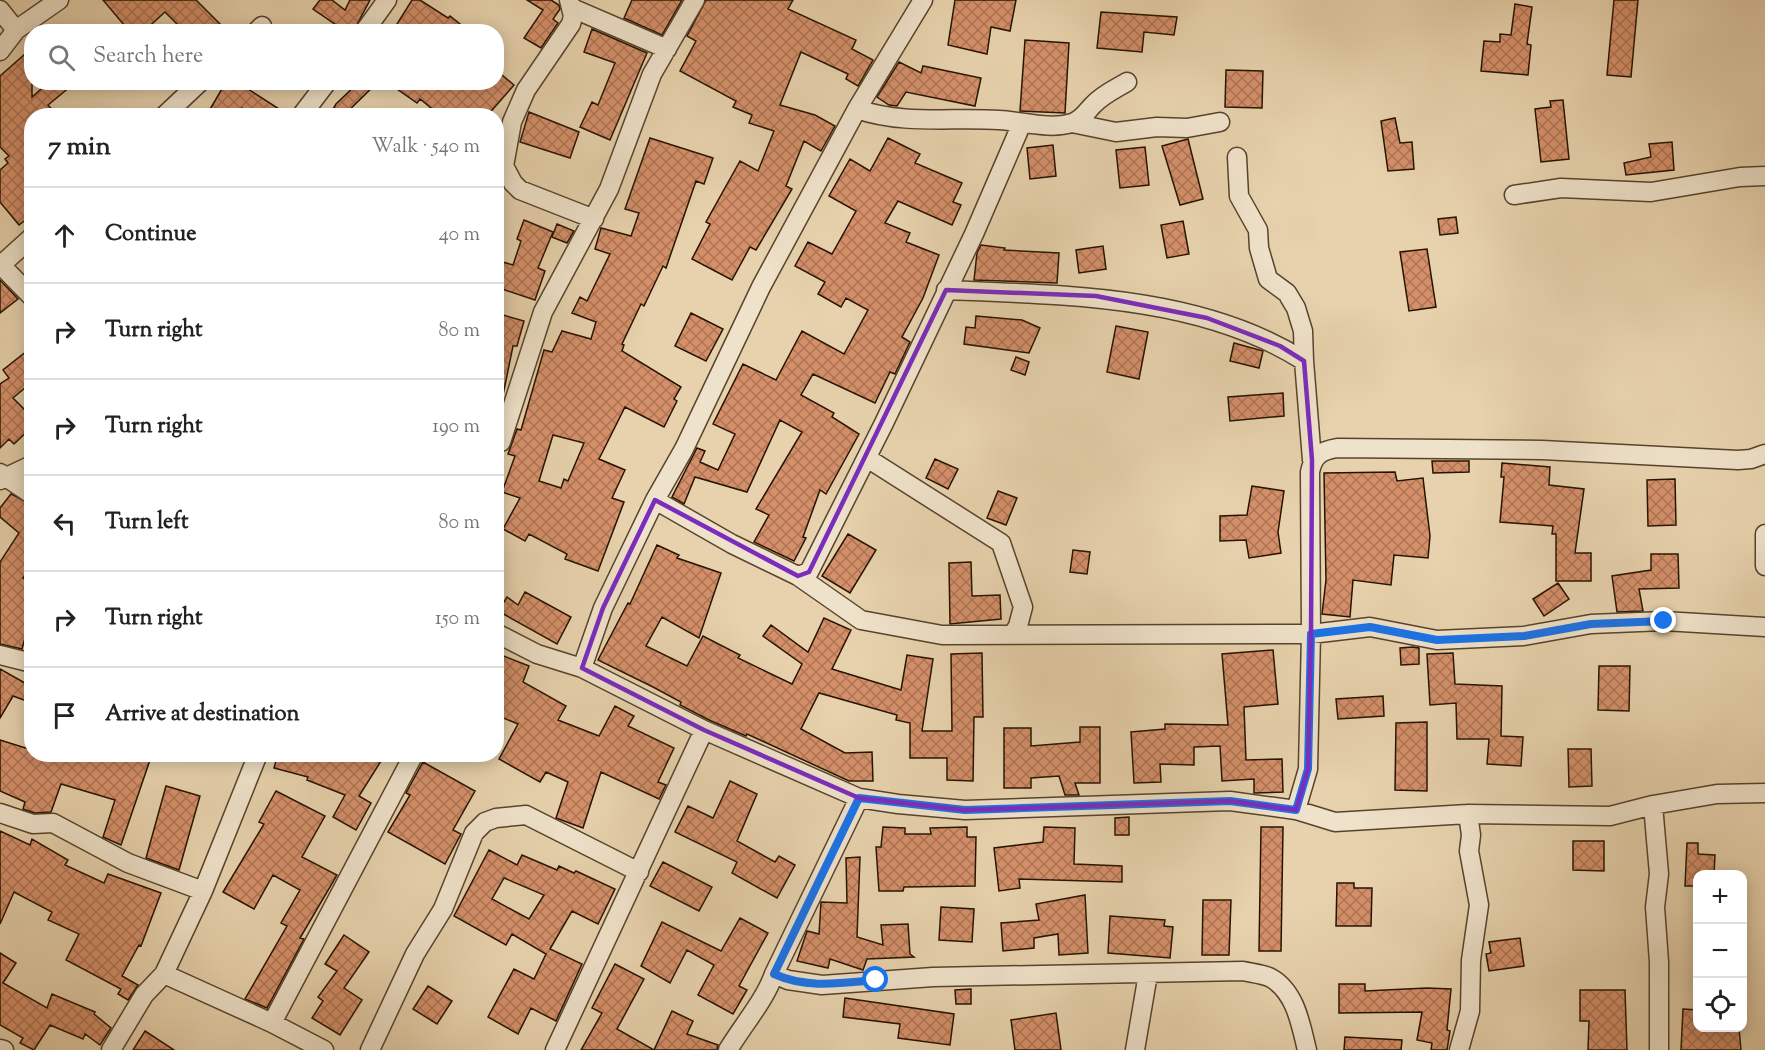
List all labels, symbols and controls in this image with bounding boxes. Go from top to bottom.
search box [24,24,504,90]
icon: search [45,41,78,74]
text: Search here [93,41,203,73]
text: 7 min [48,129,111,166]
text: Walk · 540 m [371,133,480,162]
icon: ahead [48,219,81,252]
text: Continue [105,219,196,251]
text: 40 m [439,221,480,250]
icon: right [48,315,81,348]
text: Turn right [105,315,202,347]
text: 80 m [439,317,480,346]
icon: right [48,411,81,444]
text: Turn right [105,411,202,443]
text: 190 m [432,413,480,442]
icon: left [48,507,81,540]
text: Turn left [105,507,188,539]
text: 80 m [439,509,480,538]
icon: right [48,603,81,636]
text: Turn right [105,603,202,635]
text: 150 m [435,605,480,634]
route end [1650,607,1676,633]
icon: arrive [48,699,81,732]
text: Arrive at destination [105,699,300,731]
map controls [1693,870,1747,1032]
button: + [1693,870,1747,924]
button: − [1693,924,1747,978]
route start [862,966,888,992]
button: locate [1693,978,1747,1032]

